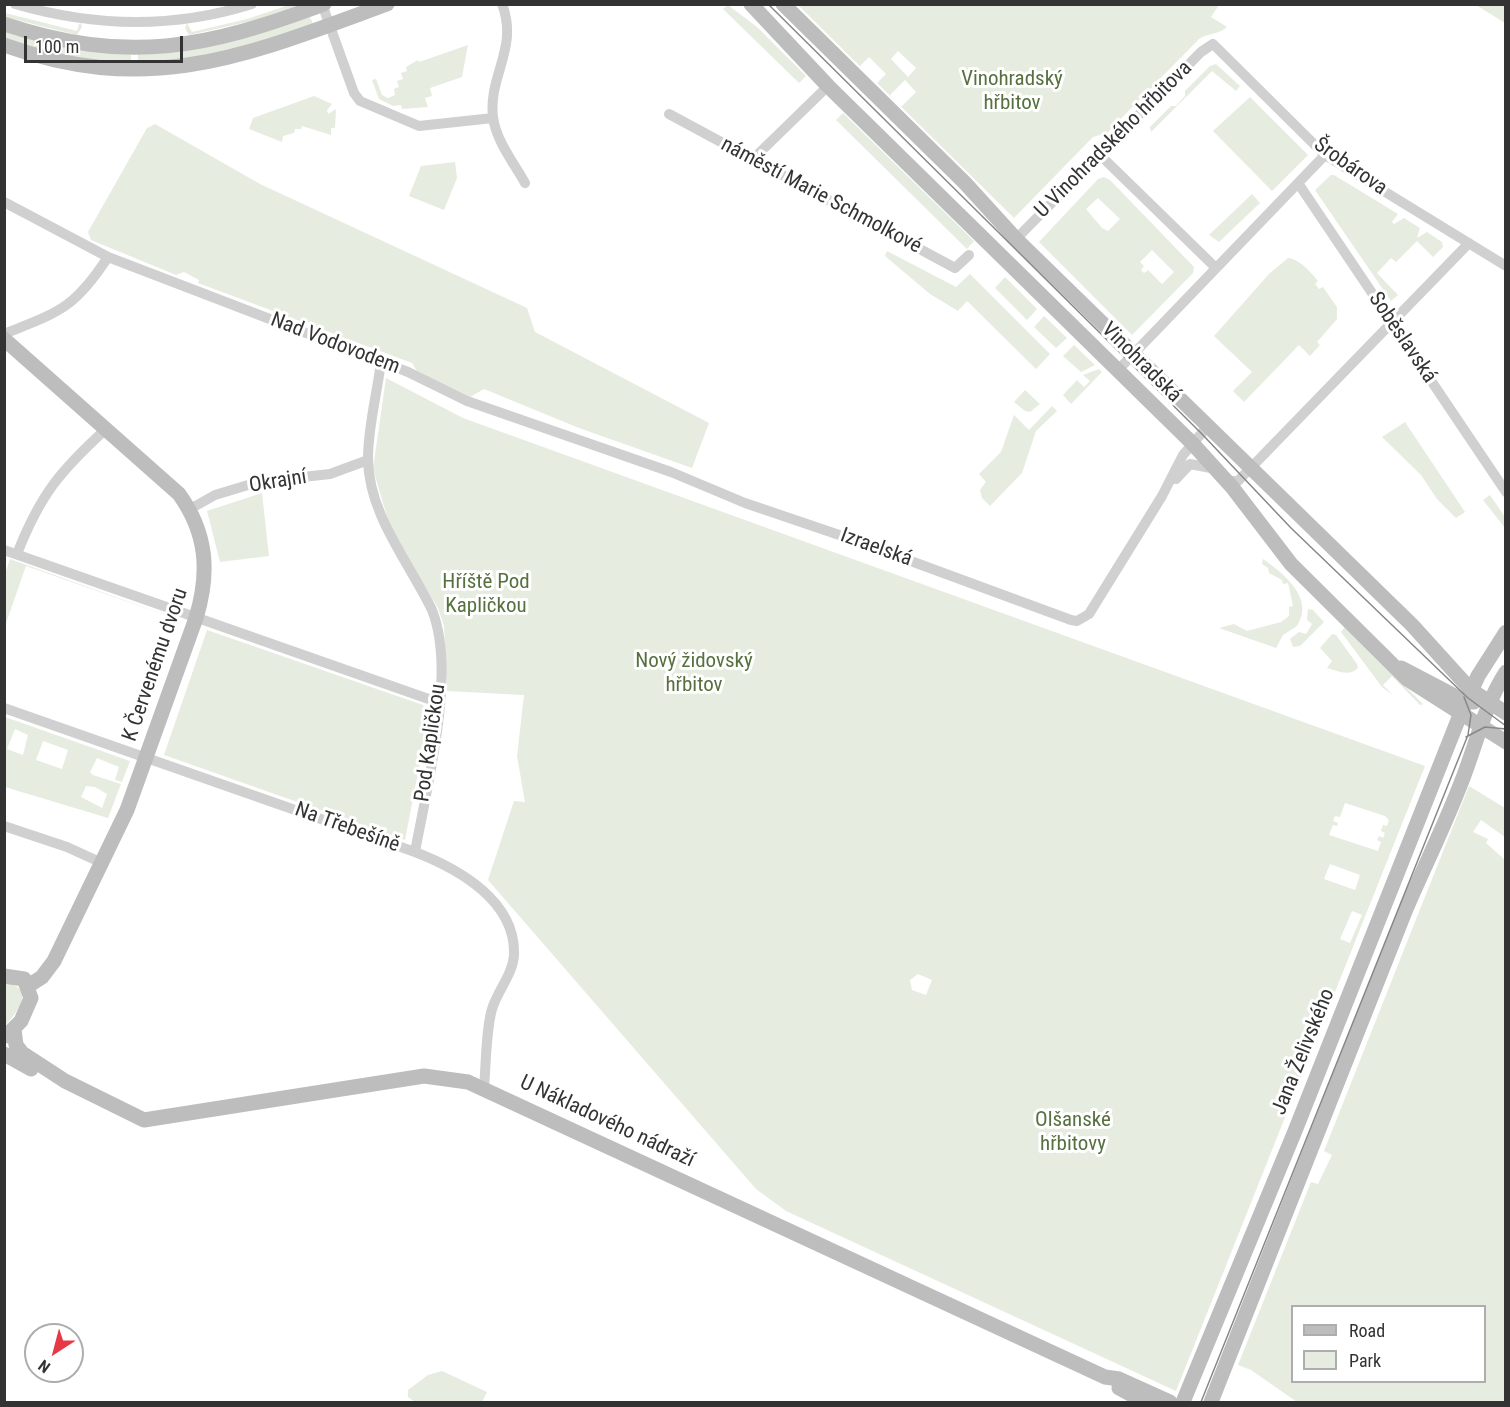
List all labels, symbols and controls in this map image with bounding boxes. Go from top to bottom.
scale bar [27,24,186,62]
text: 100 m [35,36,79,57]
street label: U Vinohradského hřbitova [1030,56,1198,224]
park label: Vinohradský hřbitov [961,67,1063,117]
street label: náměstí Marie Schmolkové [716,132,926,260]
street label: Šrobárova [1309,133,1391,201]
street label: Soběslavská [1362,288,1442,388]
street label: Nad Vodovodem [267,308,403,380]
street label: Vinohradská [1096,318,1186,408]
street label: Okrajní [247,465,309,499]
street label: Izraelská [837,523,915,573]
park label: Hříště Pod Kapličkou [442,570,530,620]
street label: K Červenému dvoru [118,585,194,745]
park label: Nový židovský hřbitov [635,649,753,699]
street label: Pod Kapličkou [410,682,452,804]
street label: Na Třebešíně [291,797,403,859]
street label: Jana Želivského [1267,985,1341,1119]
street label: U Nákladového nádraží [516,1070,698,1174]
park label: Olšanské hřbitovy [1035,1108,1111,1158]
legend [1291,1305,1486,1383]
text: Road [1349,1320,1385,1341]
north arrow [24,1323,84,1383]
text: Park [1349,1350,1381,1371]
text: N [35,1356,54,1377]

